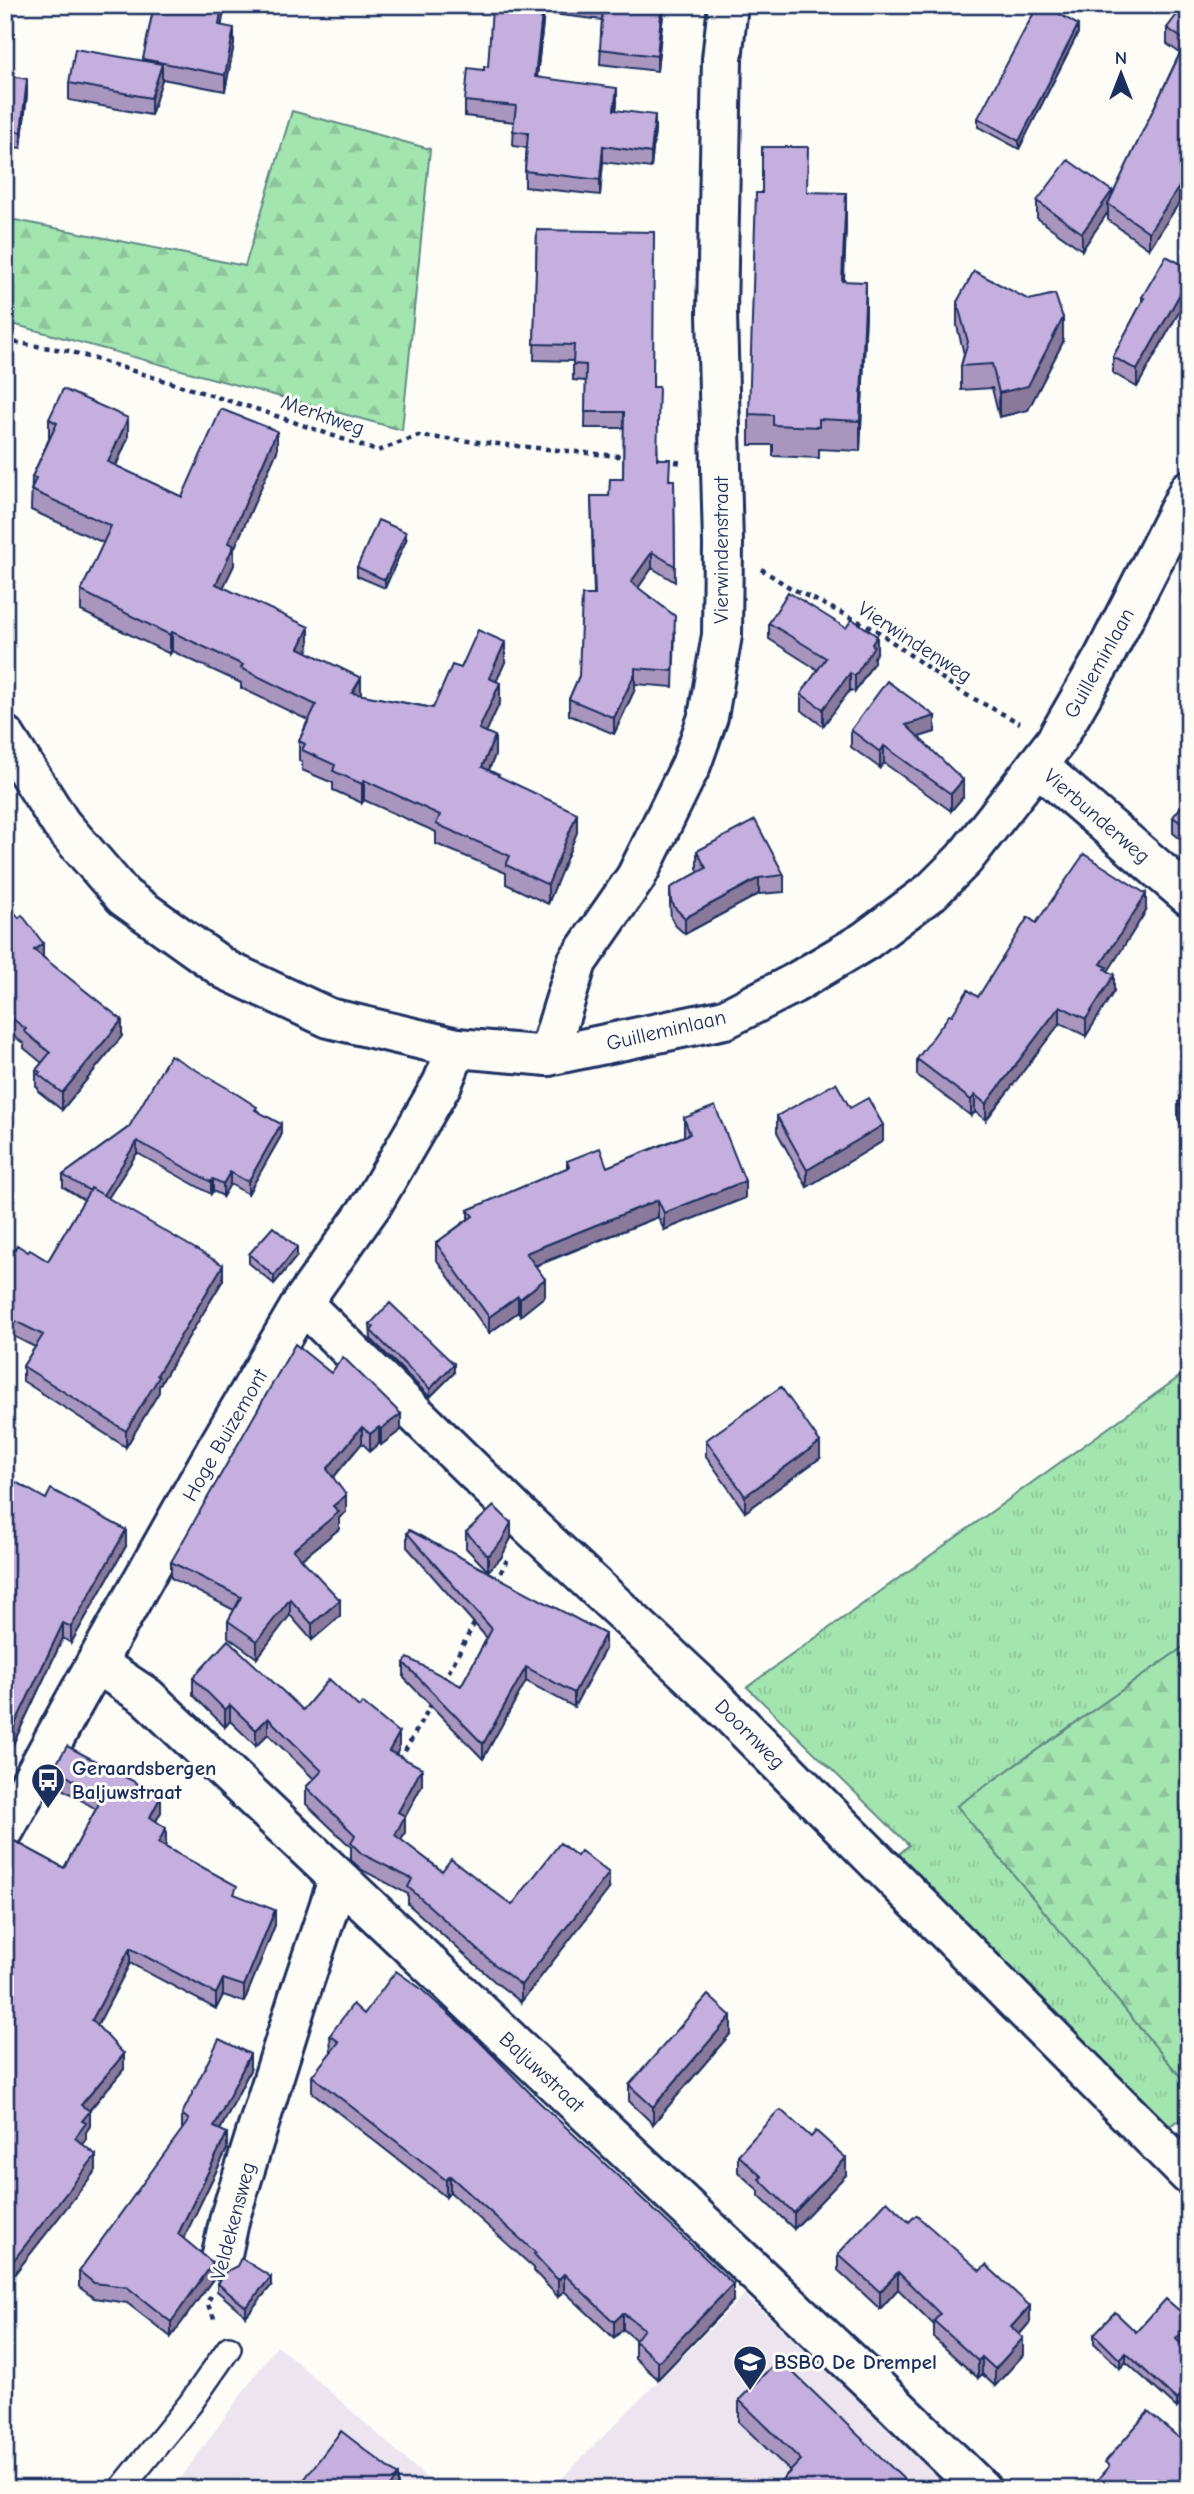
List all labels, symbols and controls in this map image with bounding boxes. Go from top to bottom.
north arrow [1086,38,1156,108]
text: N [1115,47,1127,69]
street label: Merktweg [278,390,368,440]
street label: Vierwindenstraat [709,475,733,624]
street label: Vierwindenweg [854,596,976,688]
street label: Guilleminlaan [1059,604,1139,722]
street label: Vierbunderweg [1039,764,1155,868]
street label: Guilleminlaan [604,1005,728,1055]
street label: Hoge Buizemont [177,1364,273,1505]
street label: Doornweg [710,1694,790,1774]
place label: Geraardsbergen Baljuwstraat [72,1756,216,1804]
bus stop icon: Geraardsbergen Baljuwstraat [29,1761,67,1810]
street label: Baljuwstraat [495,2027,590,2118]
street label: Veldekensweg [206,2159,260,2283]
school or university icon: BSBO De Drempel [731,2343,769,2392]
place label: BSBO De Drempel [774,2350,937,2374]

